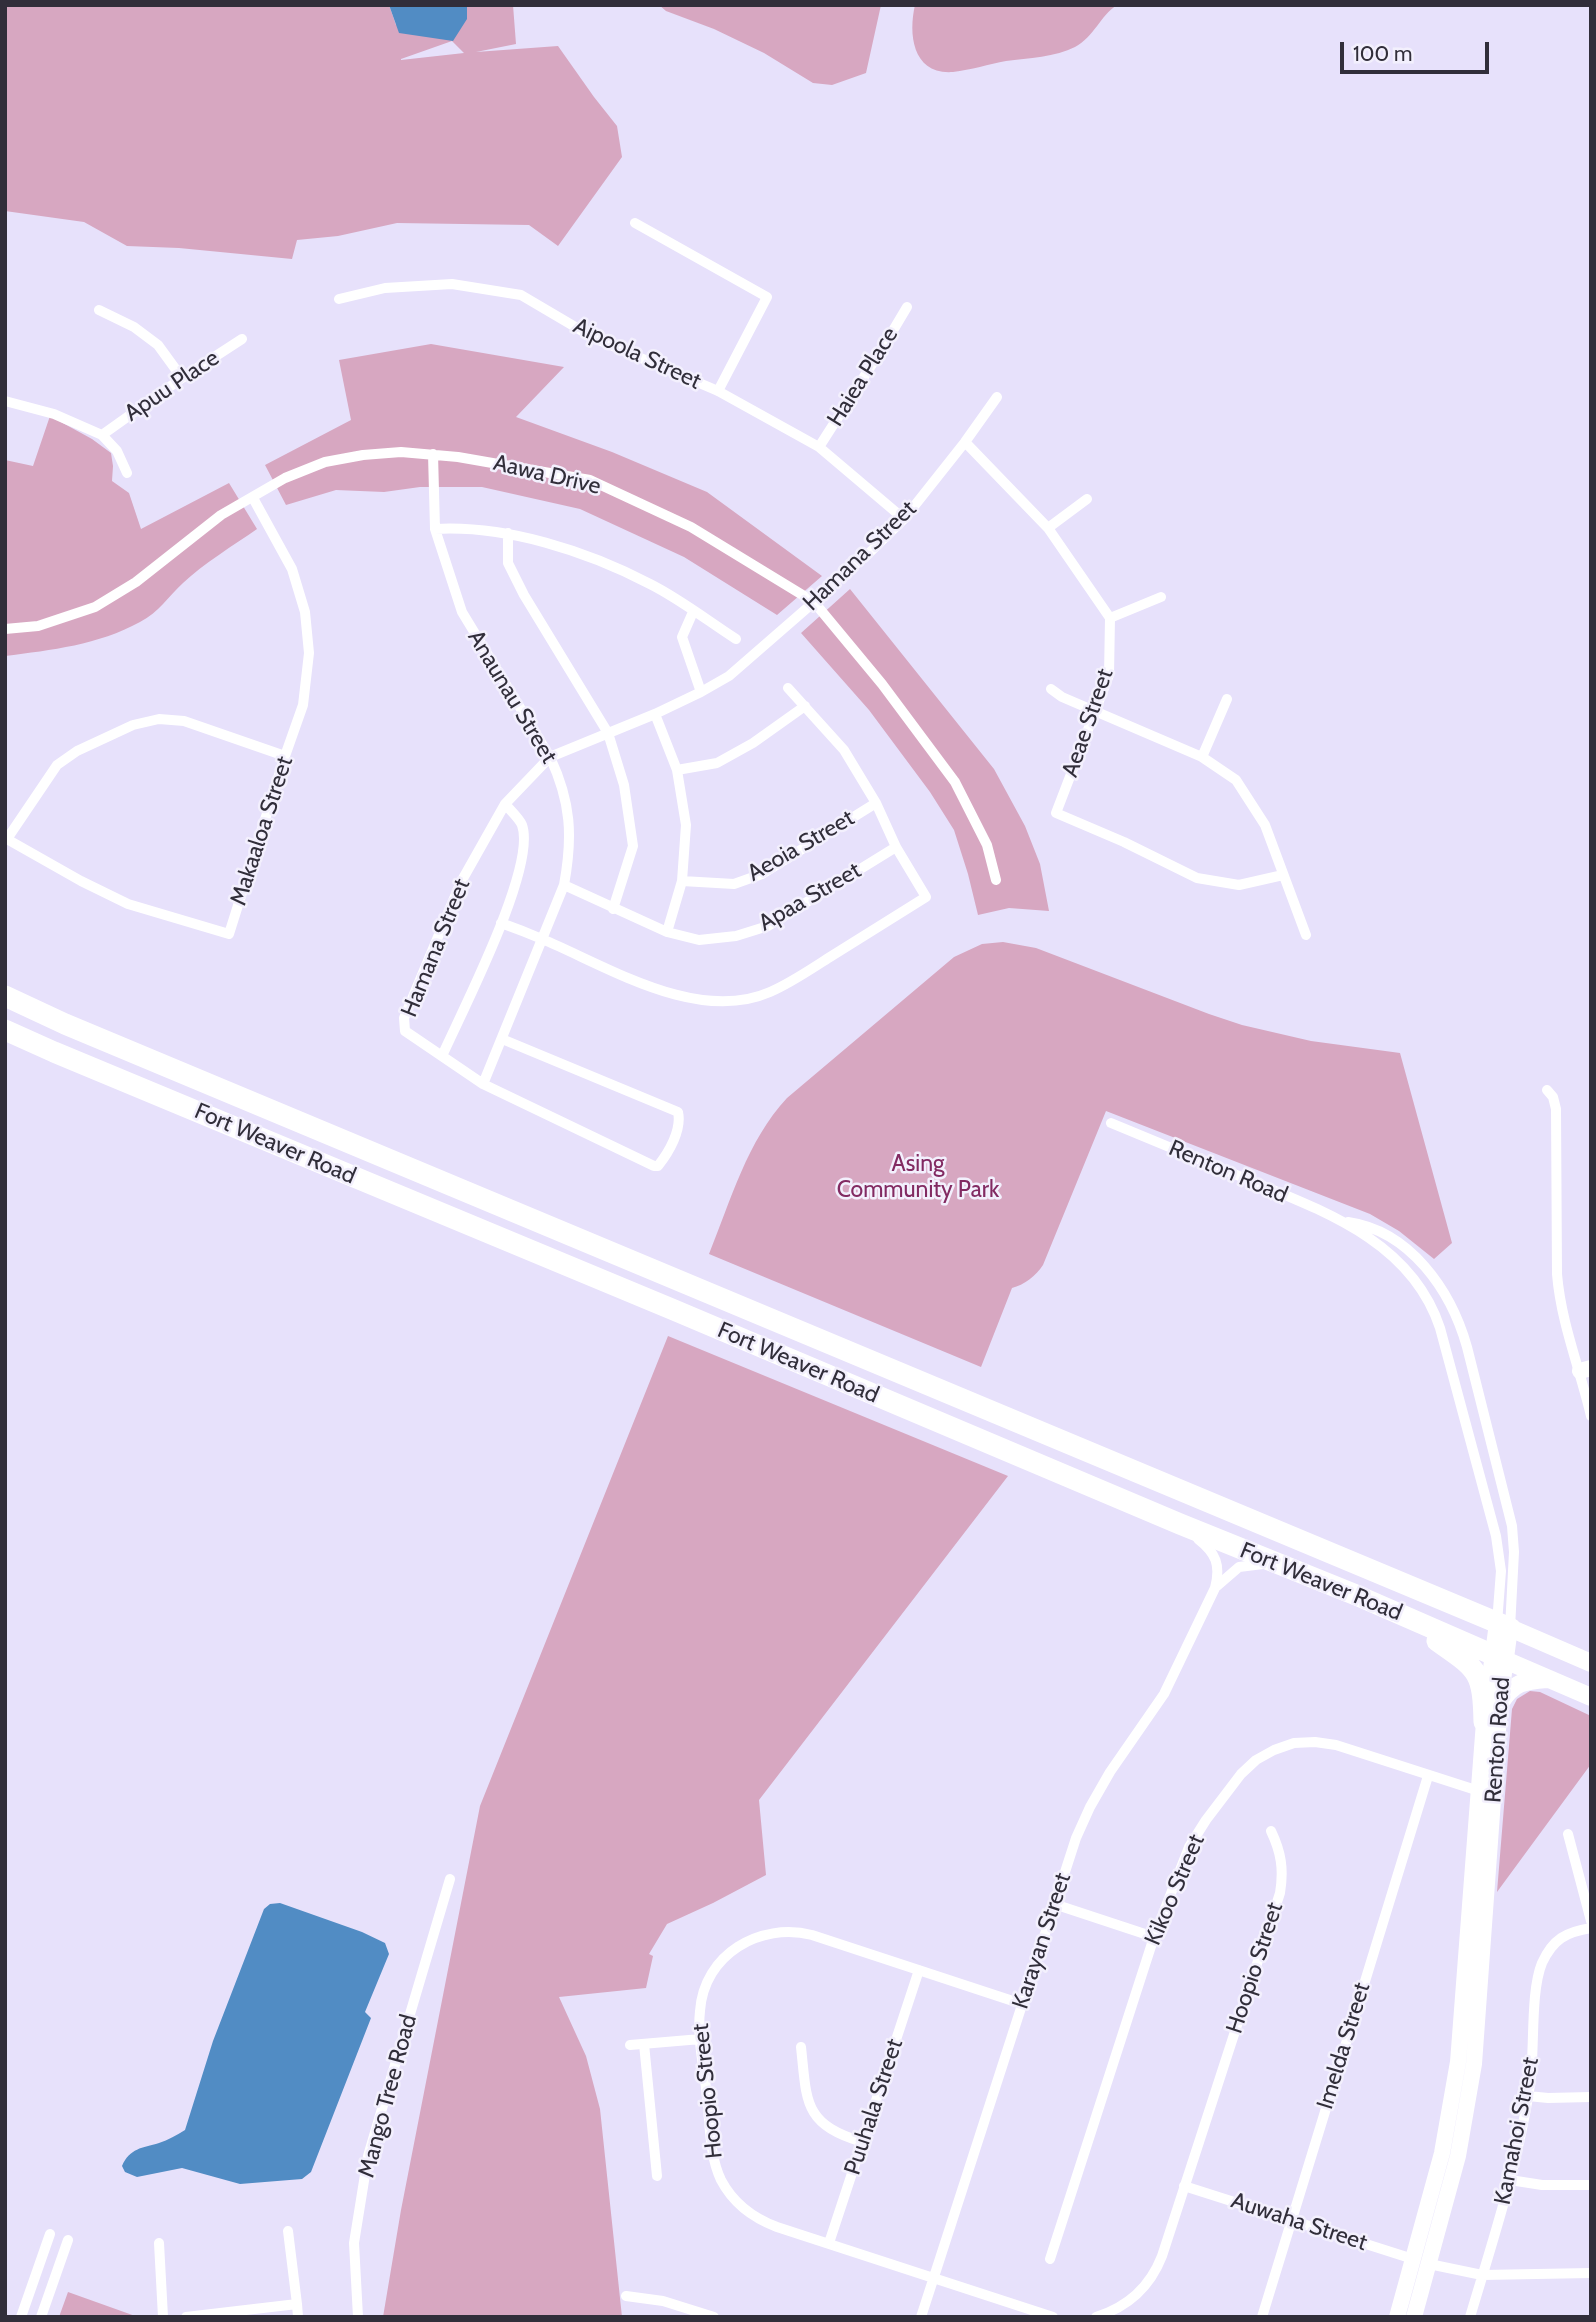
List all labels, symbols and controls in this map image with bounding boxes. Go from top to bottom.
scale bar [1344,28,1493,72]
text: 100 m [1353,41,1412,66]
street label: Aipoola Street [569,312,705,396]
street label: Haiea Place [822,322,904,432]
street label: Apuu Place [120,344,224,428]
street label: Aawa Drive [491,449,603,501]
street label: Hamana Street [798,495,922,617]
street label: Anaunau Street [461,625,563,769]
street label: Aeae Street [1057,665,1119,781]
street label: Makaaloa Street [225,753,299,909]
street label: Aeoia Street [743,804,859,888]
street label: Apaa Street [754,857,866,937]
street label: Hamana Street [396,875,476,1021]
street label: Fort Weaver Road [190,1098,360,1190]
street label: Renton Road [1165,1135,1291,1209]
park label: Asing Community Park [837,1150,999,1204]
street label: Fort Weaver Road [713,1317,883,1409]
street label: Fort Weaver Road [1236,1537,1406,1627]
street label: Renton Road [1480,1676,1516,1804]
street label: Kikoo Street [1139,1830,1211,1950]
street label: Karayan Street [1007,1869,1077,2013]
street label: Hoopio Street [1221,1899,1289,2037]
street label: Imelda Street [1312,1979,1376,2113]
street label: Mango Tree Road [353,2012,423,2180]
street label: Hoopio Street [687,2022,729,2160]
street label: Puuhala Street [839,2036,909,2178]
street label: Kamahoi Street [1489,2055,1545,2207]
street label: Auwaha Street [1228,2187,1370,2257]

